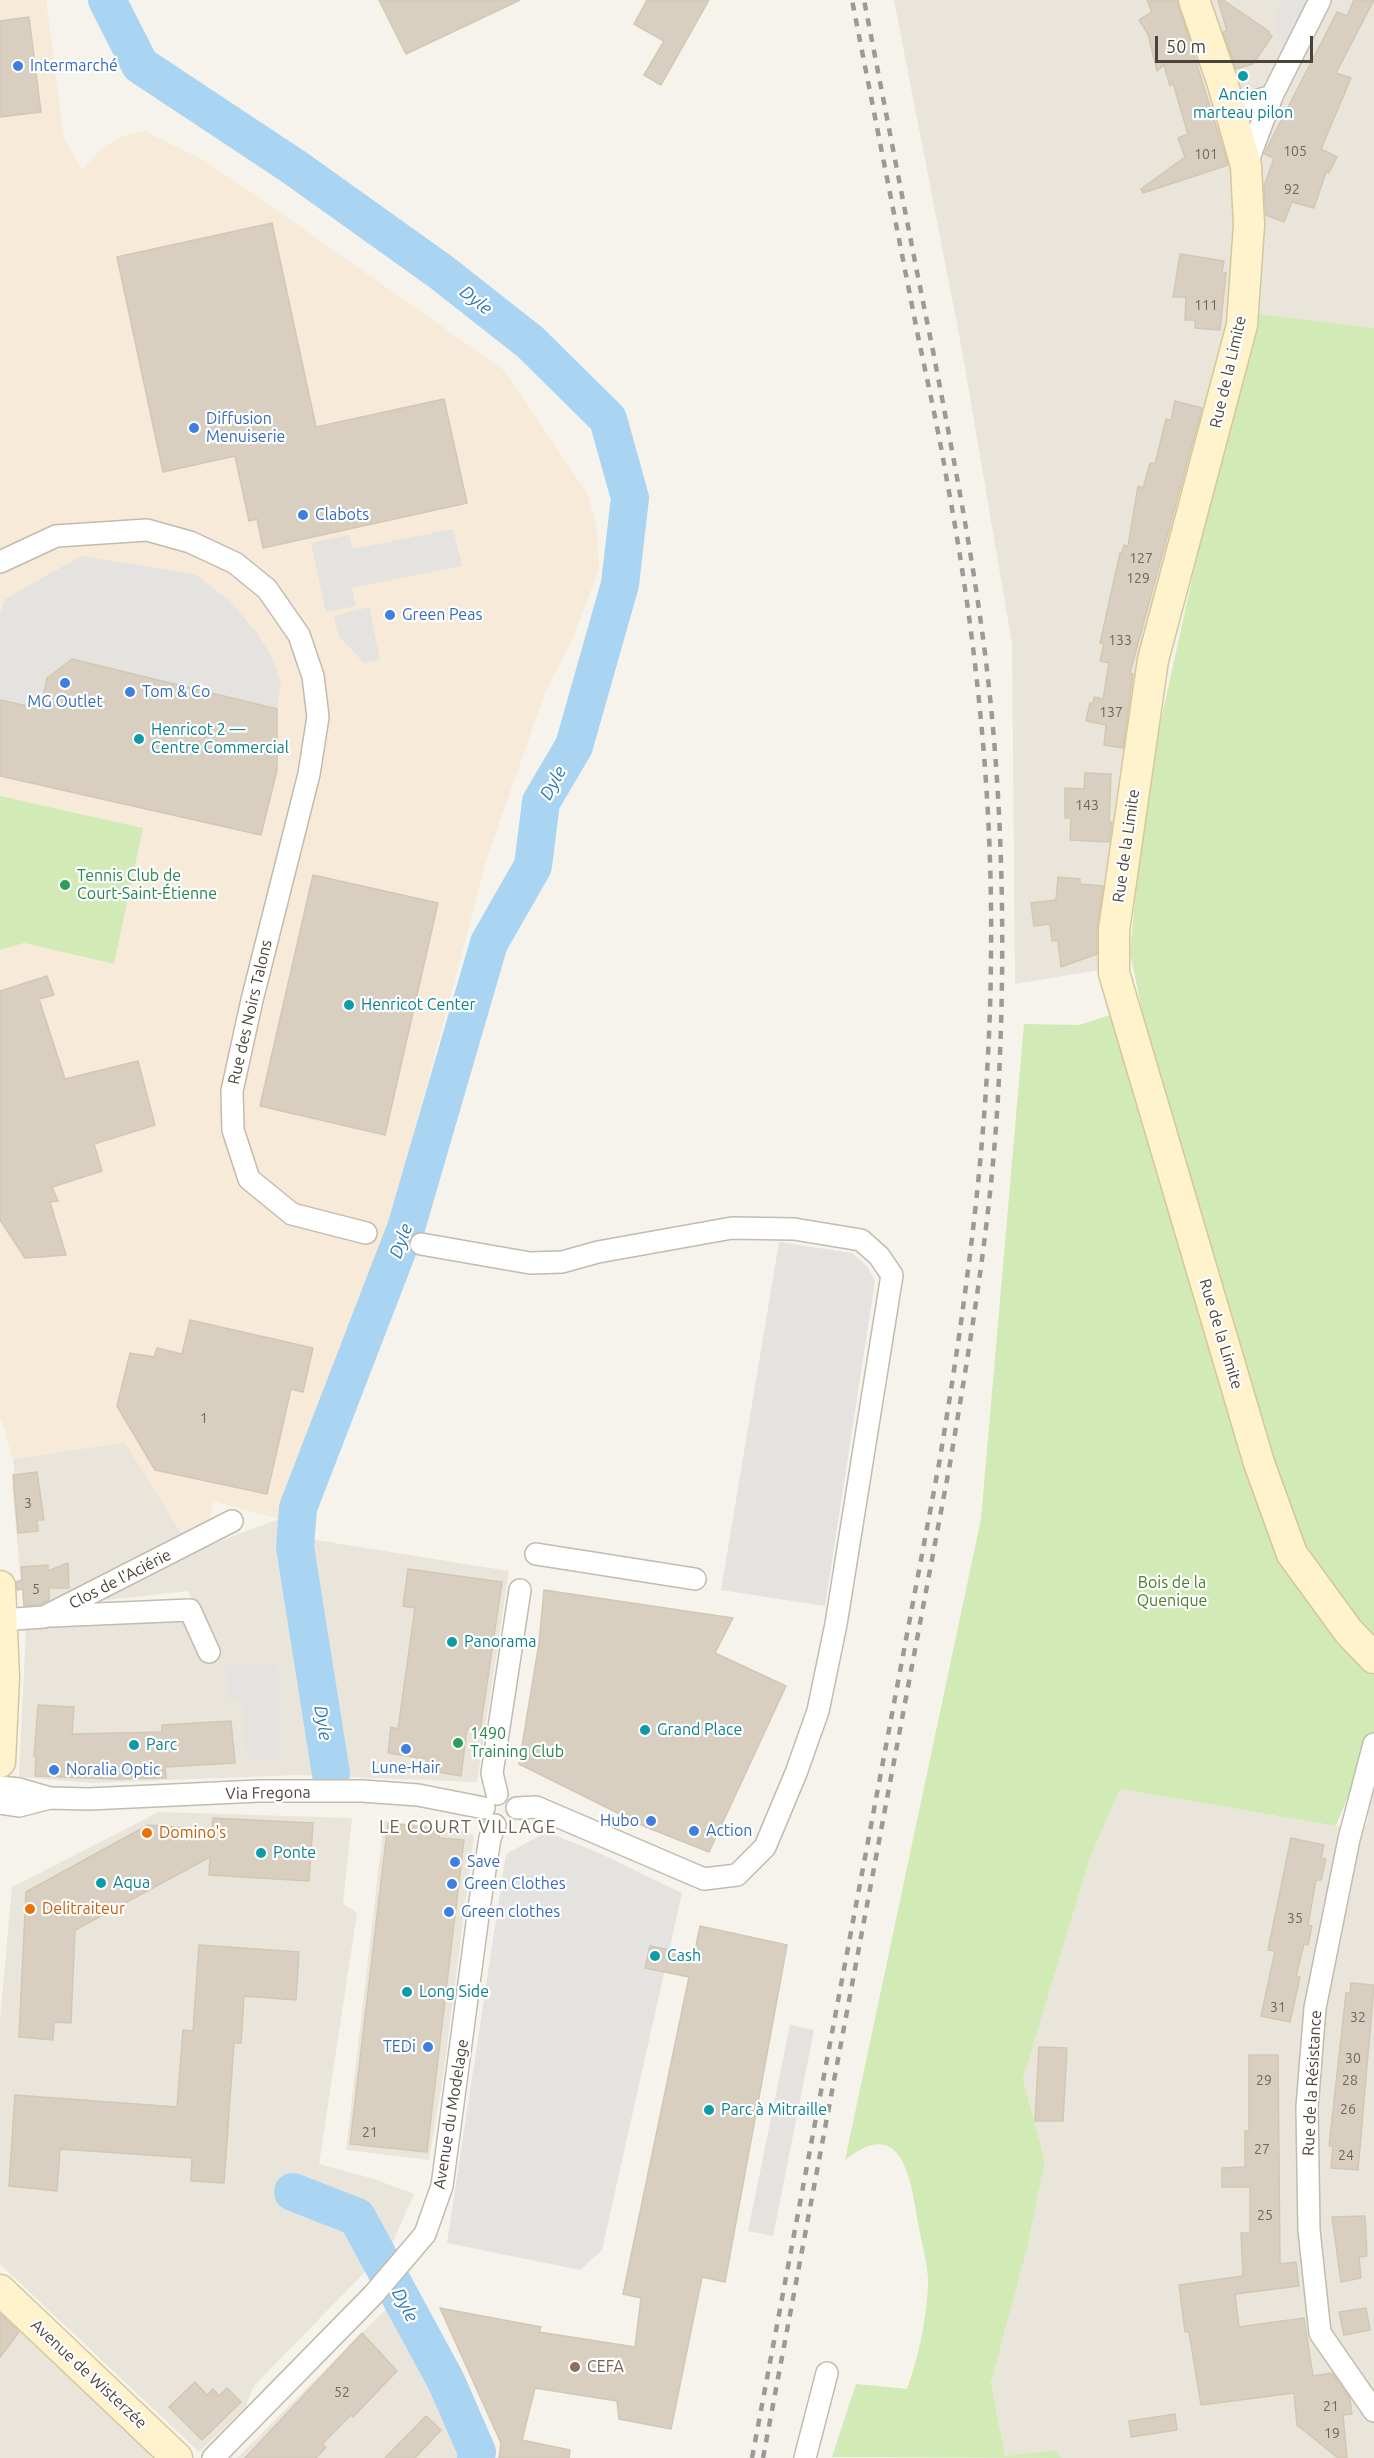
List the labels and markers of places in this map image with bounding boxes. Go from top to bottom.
place label: Intermarché [30,56,118,76]
marker: Intermarché [11,59,25,73]
marker: Ancien marteau pilon [1236,69,1250,83]
place label: Ancien marteau pilon [1193,85,1293,123]
place label: Diffusion Menuiserie [206,409,285,447]
marker: Diffusion Menuiserie [187,421,201,435]
place label: Clabots [315,505,369,525]
marker: Clabots [296,508,310,522]
place label: Green Peas [402,605,482,625]
marker: Green Peas [383,608,397,622]
marker: MG Outlet [58,676,72,690]
place label: Tom & Co [142,682,210,702]
marker: Tom & Co [123,685,137,699]
place label: MG Outlet [27,692,103,712]
place label: Henricot 2 — Centre Commercial [151,720,289,758]
marker: Henricot 2 — Centre Commercial [132,732,146,746]
place label: Tennis Club de Court-Saint-Étienne [77,866,217,904]
marker: Tennis Club de Court-Saint-Étienne [58,878,72,892]
place label: Henricot Center [361,995,476,1015]
marker: Henricot Center [342,998,356,1012]
place label: Panorama [464,1632,536,1652]
marker: Panorama [445,1635,459,1649]
place label: Grand Place [657,1720,742,1740]
marker: Grand Place [638,1723,652,1737]
place label: 1490 Training Club [470,1724,564,1762]
place label: Parc [146,1735,177,1755]
marker: 1490 Training Club [451,1736,465,1750]
marker: Parc [127,1738,141,1752]
marker: Lune-Hair [399,1742,413,1756]
place label: Lune-Hair [371,1758,441,1778]
place label: Noralia Optic [66,1760,160,1780]
marker: Noralia Optic [47,1763,61,1777]
place label: Hubo [600,1811,639,1831]
marker: Hubo [644,1814,658,1828]
place label: Action [706,1821,752,1841]
place label: Domino's [159,1823,226,1843]
marker: Action [687,1824,701,1838]
marker: Domino's [140,1826,154,1840]
place label: Ponte [273,1843,316,1863]
marker: Ponte [254,1846,268,1860]
place label: Save [467,1852,500,1872]
marker: Save [448,1855,462,1869]
place label: Aqua [113,1873,150,1893]
place label: Green Clothes [464,1874,566,1894]
marker: Aqua [94,1876,108,1890]
marker: Green Clothes [445,1877,459,1891]
place label: Delitraiteur [42,1899,125,1919]
marker: Delitraiteur [23,1902,37,1916]
place label: Green clothes [461,1902,560,1922]
marker: Green clothes [442,1905,456,1919]
place label: Cash [667,1946,701,1966]
marker: Cash [648,1949,662,1963]
place label: Long Side [419,1982,489,2002]
marker: Long Side [400,1985,414,1999]
place label: TEDi [383,2037,416,2057]
marker: TEDi [421,2040,435,2054]
place label: Parc à Mitraille [721,2100,827,2120]
marker: Parc à Mitraille [702,2103,716,2117]
place label: CEFA [587,2357,624,2377]
marker: CEFA [568,2360,582,2374]

